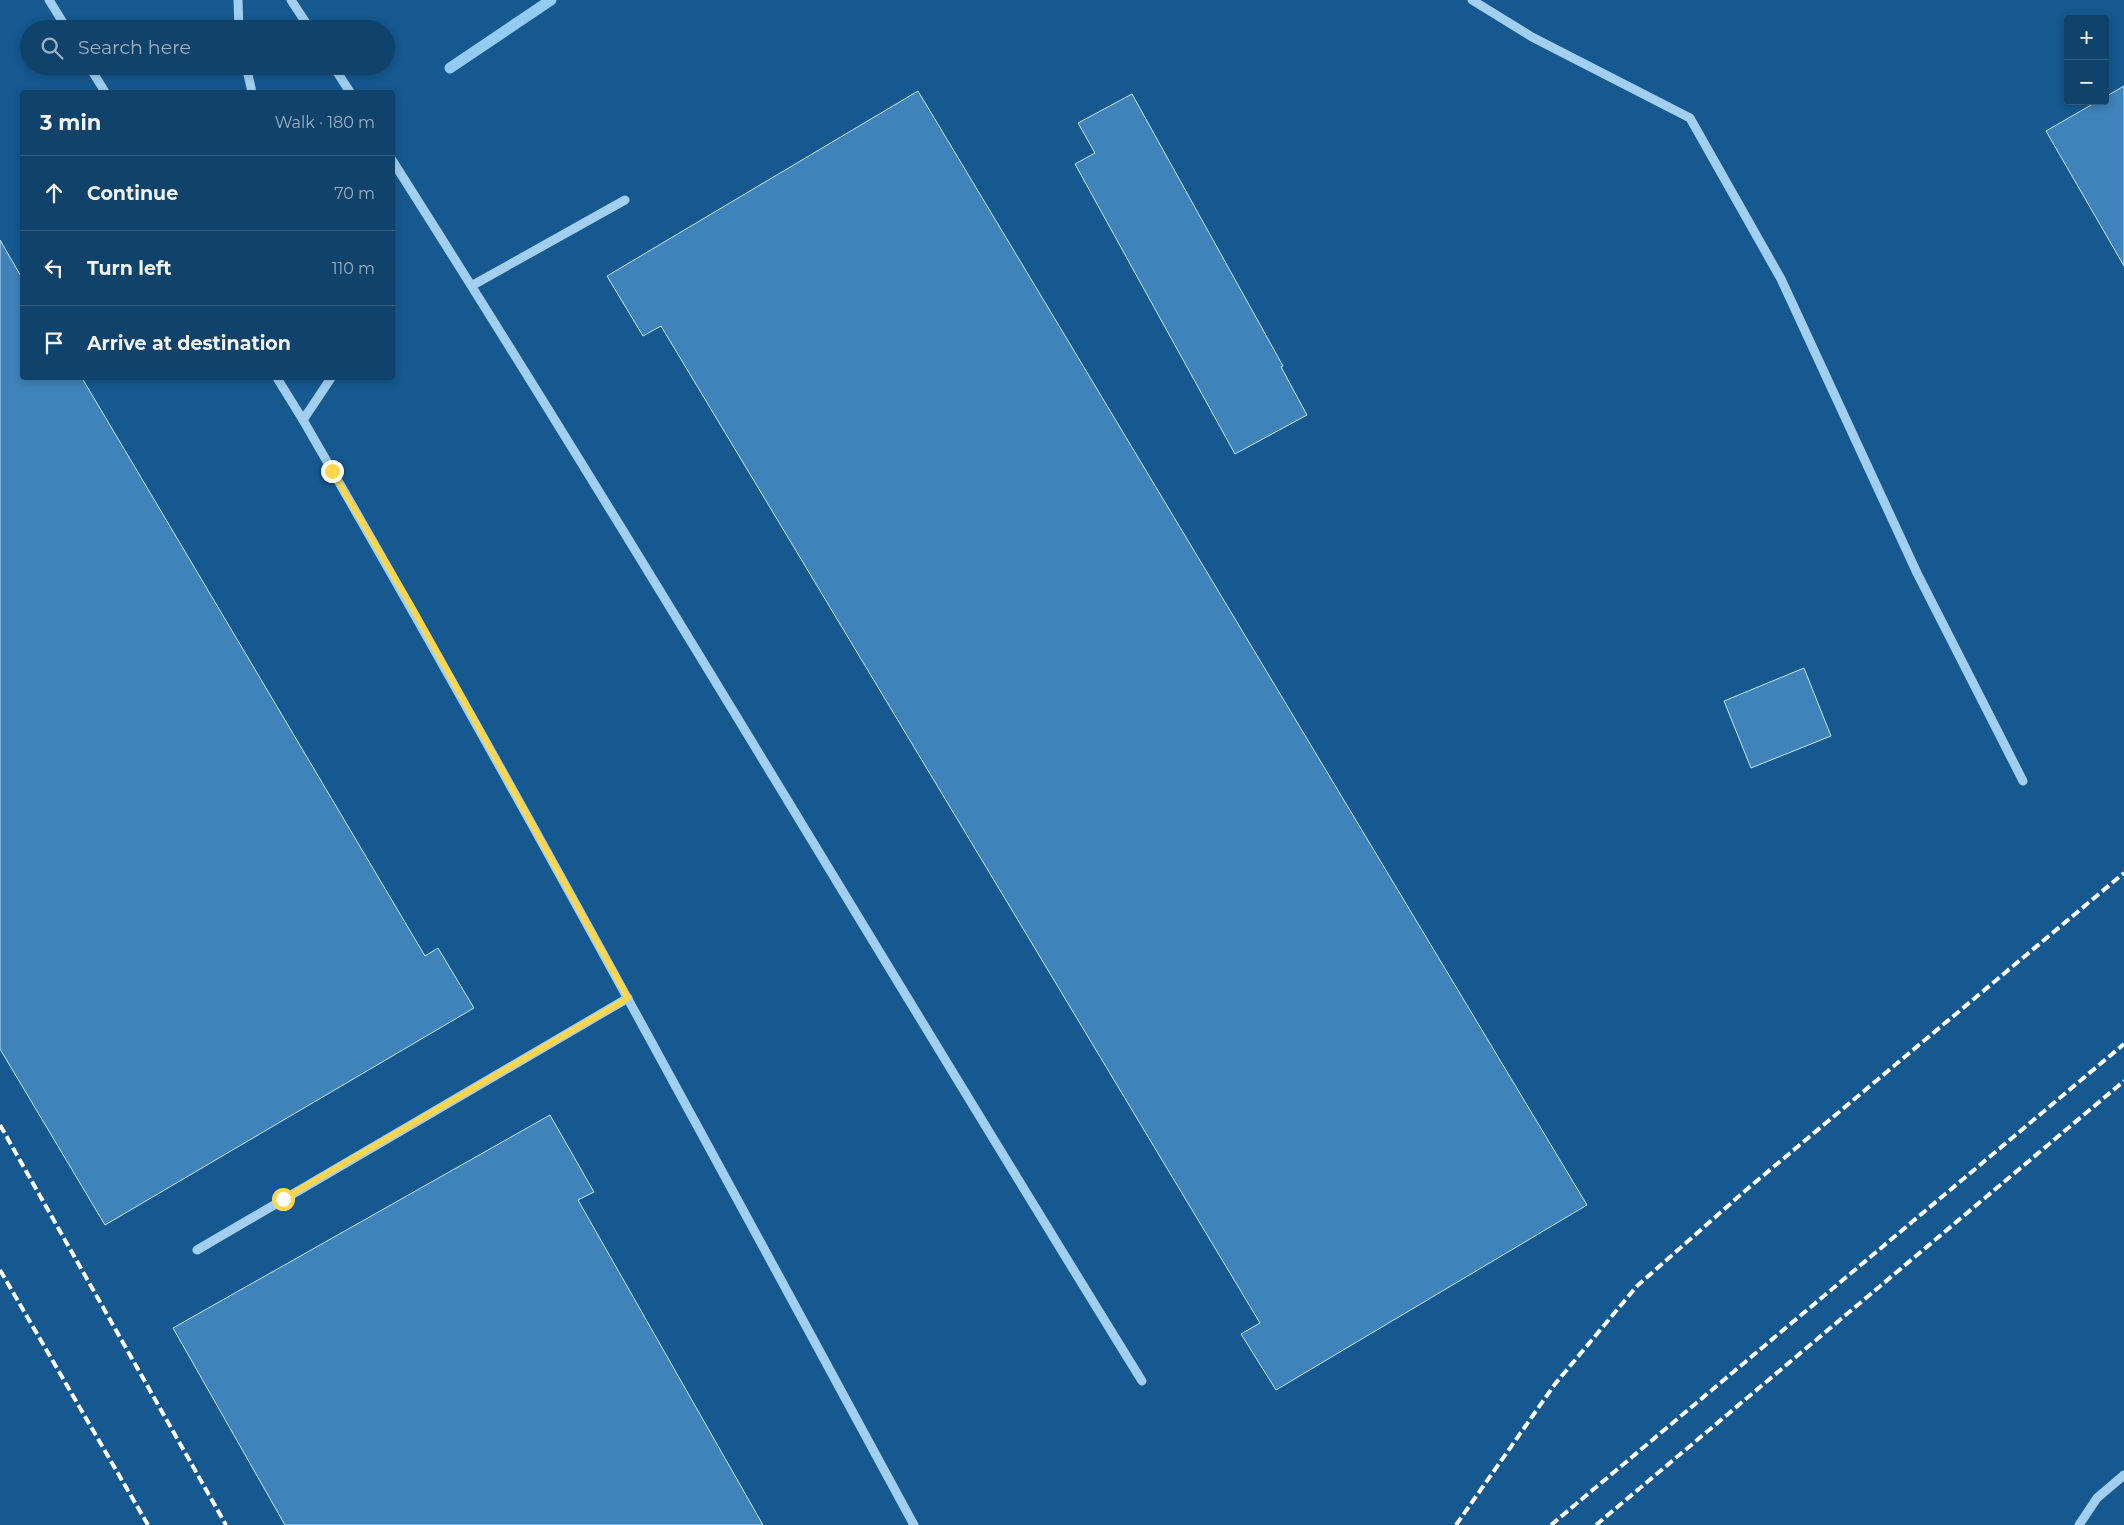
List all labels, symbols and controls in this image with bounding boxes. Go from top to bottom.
map controls [2064,15,2109,105]
button: + [2064,15,2109,60]
search box [20,20,395,75]
icon: search [38,34,66,62]
text: Search here [78,36,191,59]
button: − [2064,60,2109,105]
text: 3 min [40,110,101,135]
text: Walk · 180 m [275,113,375,132]
icon: ahead [40,179,68,207]
text: Continue [87,182,178,205]
text: 70 m [334,184,375,203]
icon: left [40,254,68,282]
text: Turn left [87,257,172,280]
text: 110 m [332,259,375,278]
icon: arrive [40,329,68,357]
text: Arrive at destination [87,332,291,355]
route end [321,460,344,483]
route start [272,1188,295,1211]

